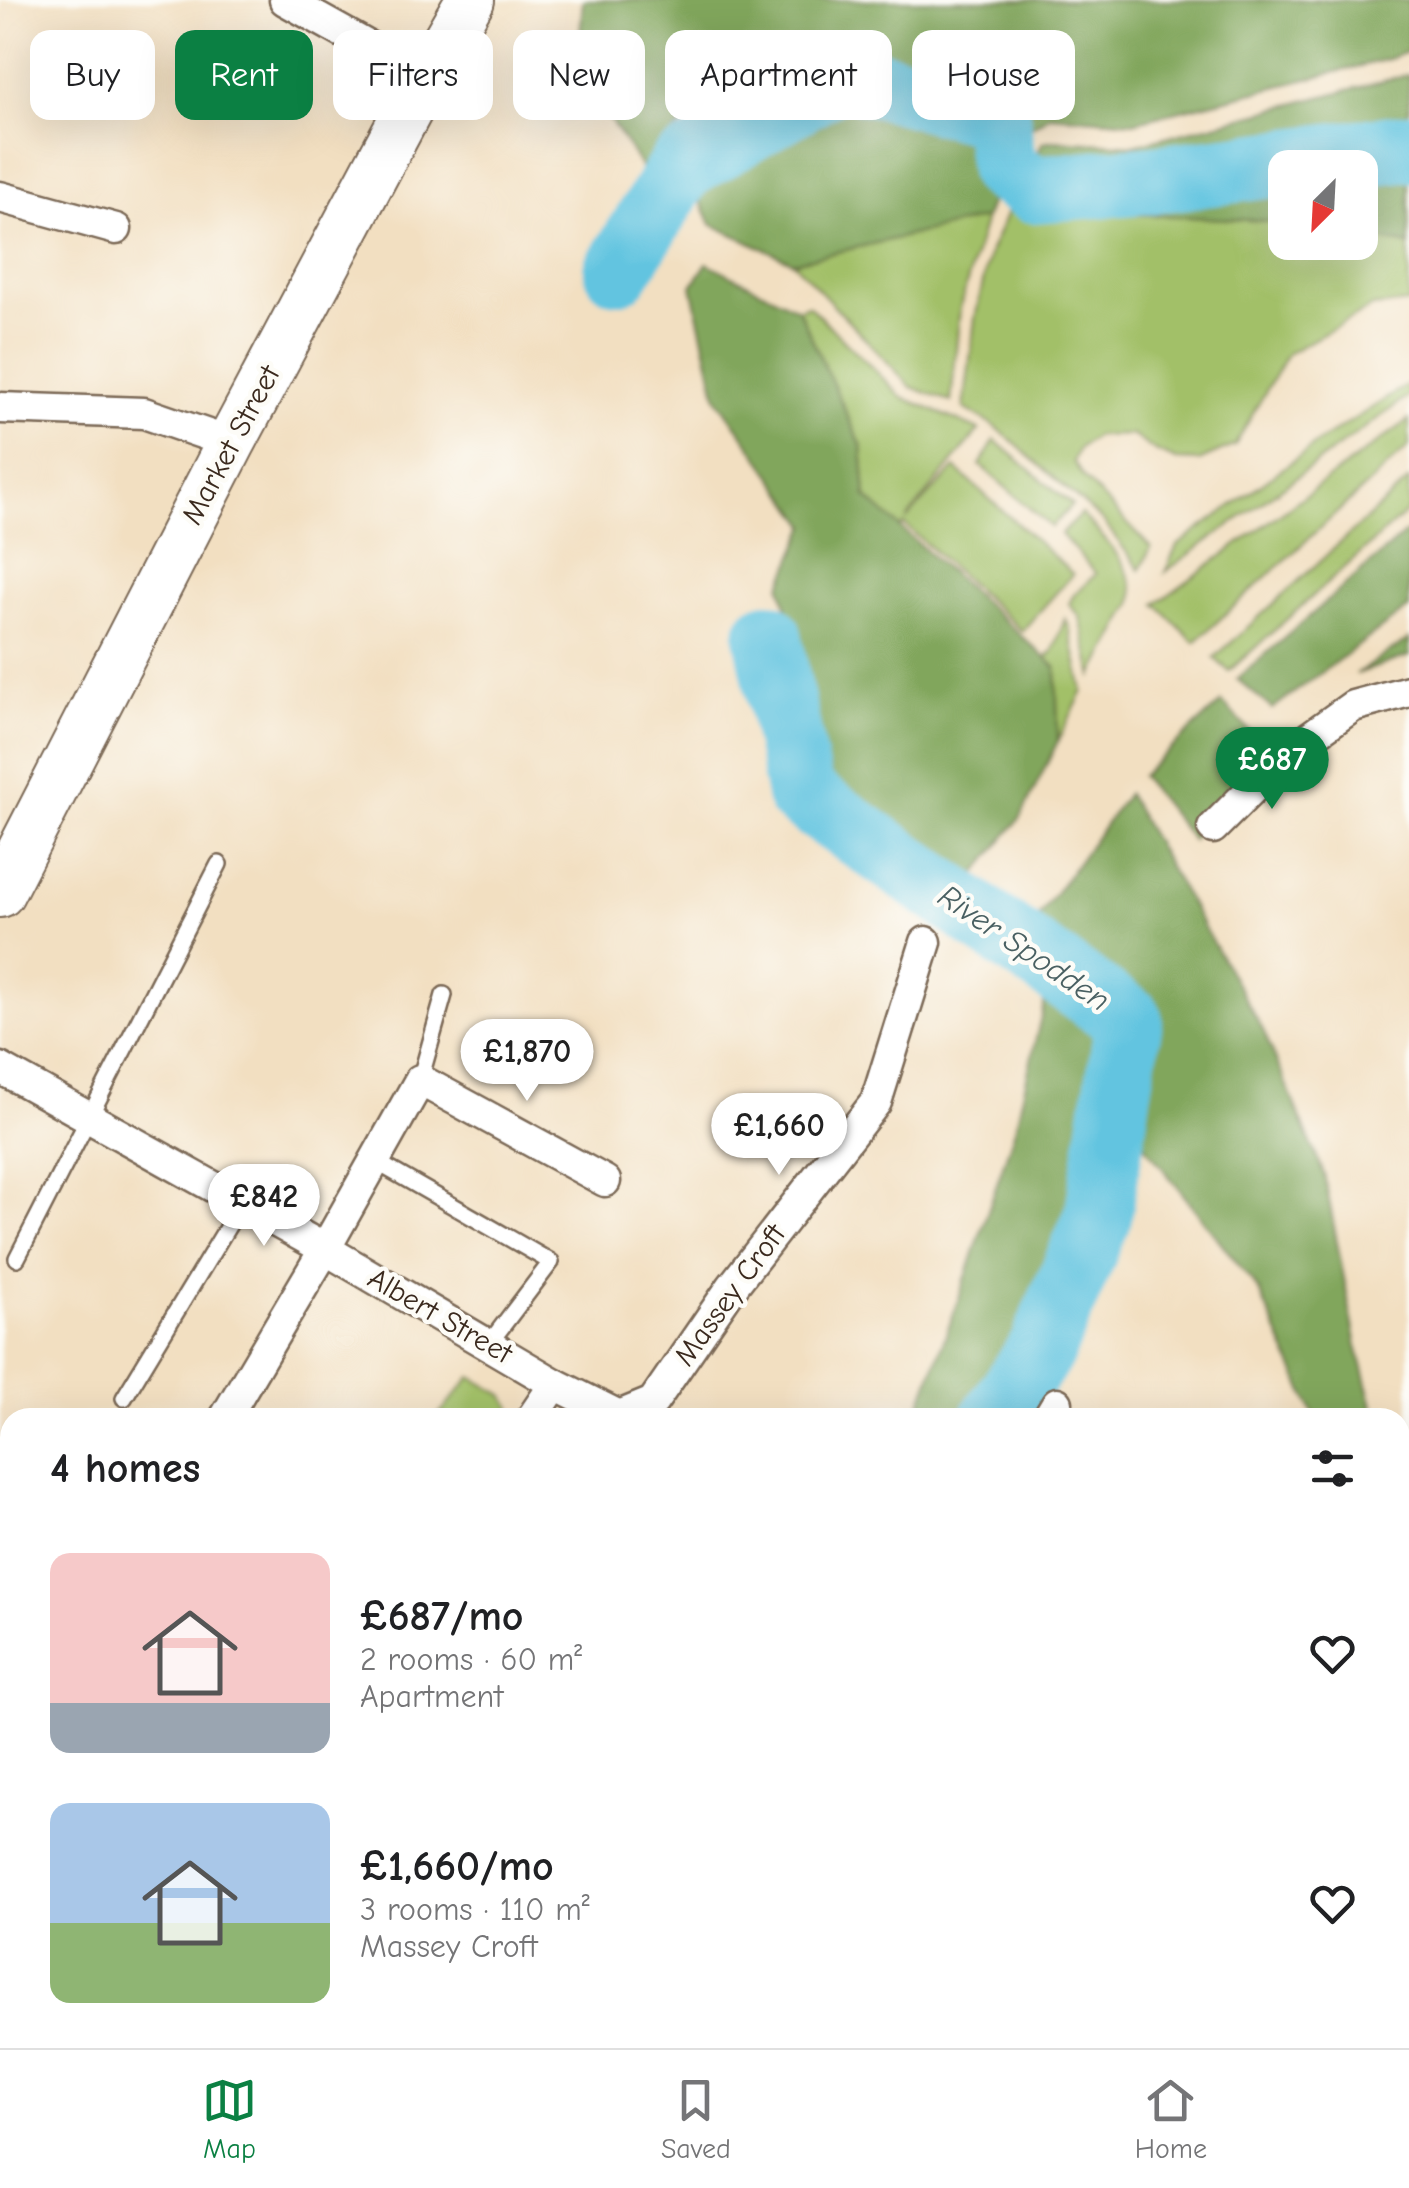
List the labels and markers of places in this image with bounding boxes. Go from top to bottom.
pin: £687 [1213,727,1331,812]
pin: £1,870 [446,1019,608,1104]
pin: £1,660 [698,1093,860,1178]
pin: £842 [205,1164,323,1249]

